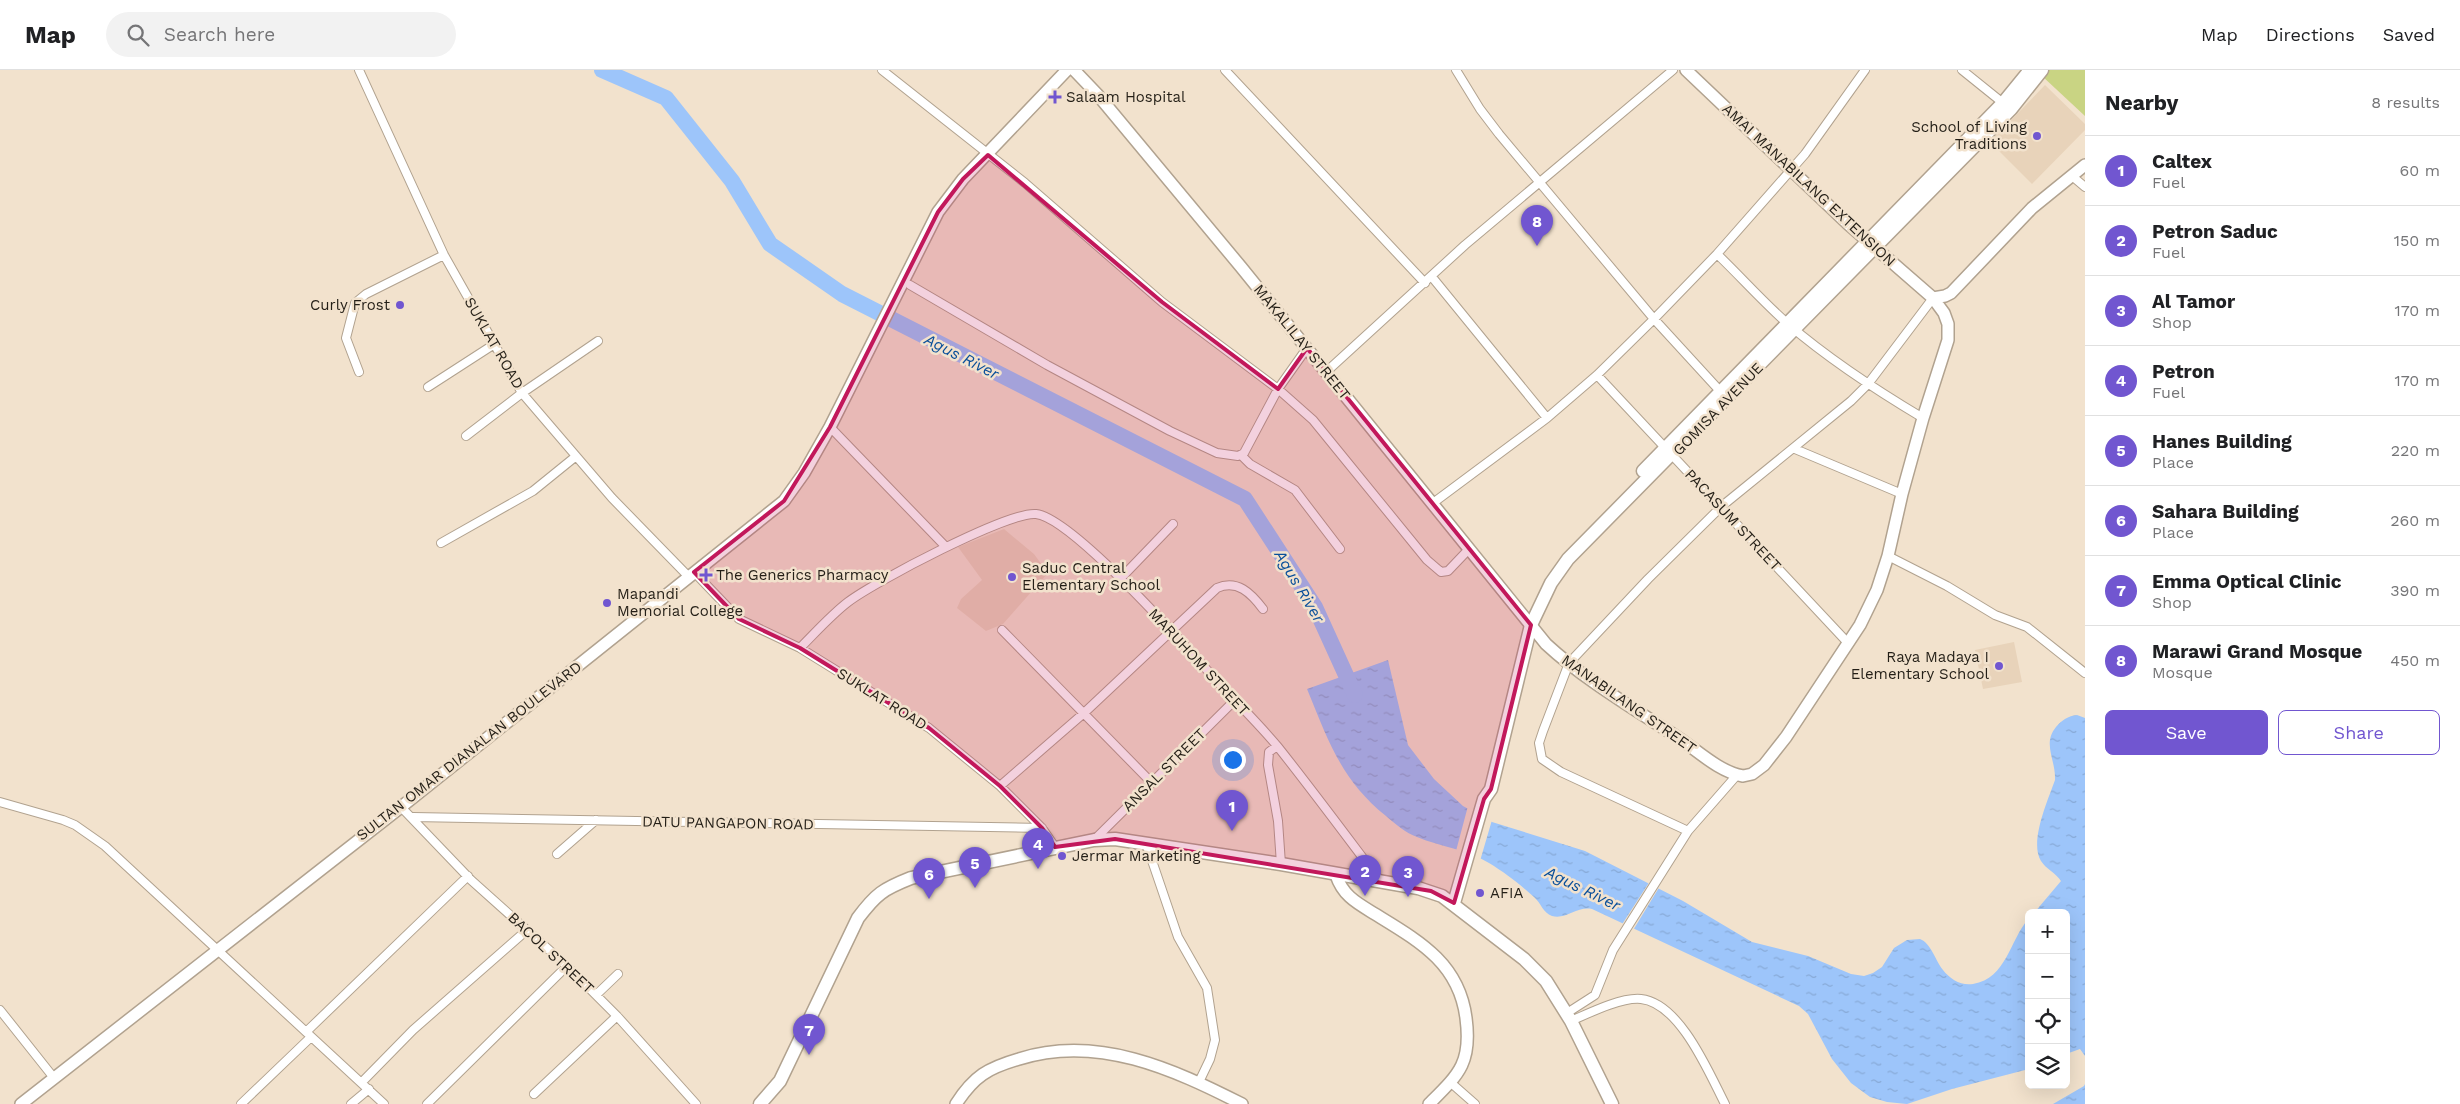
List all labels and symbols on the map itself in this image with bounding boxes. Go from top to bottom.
place label: Salaam Hospital [1066,88,1186,106]
marker: Salaam Hospital [1048,90,1062,104]
street label: AMAI MANABILANG EXTENSION [1719,100,1899,270]
place label: School of Living Traditions [1911,118,2027,153]
marker: School of Living Traditions [2031,130,2043,142]
pin: 8 [1521,205,1553,246]
street label: MAKALILAY STREET [1250,281,1354,403]
street label: SUKLAT ROAD [460,294,528,392]
place label: Curly Frost [310,296,391,314]
marker: Curly Frost [394,299,406,311]
water label: Agus River [920,329,1003,384]
street label: GOMISA AVENUE [1669,359,1767,459]
street label: PACASUM STREET [1681,465,1785,575]
water label: Agus River [1270,546,1329,627]
place label: Saduc Central Elementary School [1022,559,1161,594]
place label: The Generics Pharmacy [716,566,889,584]
marker: The Generics Pharmacy [700,569,712,581]
marker: Saduc Central Elementary School [1006,571,1018,583]
place label: Mapandi Memorial College [617,585,743,620]
marker: Mapandi Memorial College [601,597,613,609]
street label: MARUHOM STREET [1145,605,1253,719]
place label: Raya Madaya I Elementary School [1851,648,1989,683]
street label: MANABILANG STREET [1558,651,1700,757]
street label: SULTAN OMAR DIANALAN BOULEVARD [353,657,585,845]
marker: Raya Madaya I Elementary School [1993,660,2005,672]
street label: SUKLAT ROAD [834,664,930,734]
street label: ANSAL STREET [1119,725,1209,815]
your location [1220,747,1246,773]
pin: 1 [1216,790,1248,831]
street label: DATU PANGAPON ROAD [642,813,814,833]
pin: 4 [1022,828,1054,869]
pin: 5 [959,847,991,888]
place label: Jermar Marketing [1072,847,1200,865]
marker: Jermar Marketing [1056,850,1068,862]
pin: 2 [1349,855,1381,896]
pin: 3 [1392,856,1424,897]
pin: 6 [913,858,945,899]
water label: Agus River [1541,862,1624,915]
place label: AFIA [1490,884,1523,902]
marker: AFIA [1474,887,1486,899]
street label: BACOL STREET [504,909,598,997]
pin: 7 [793,1014,825,1055]

